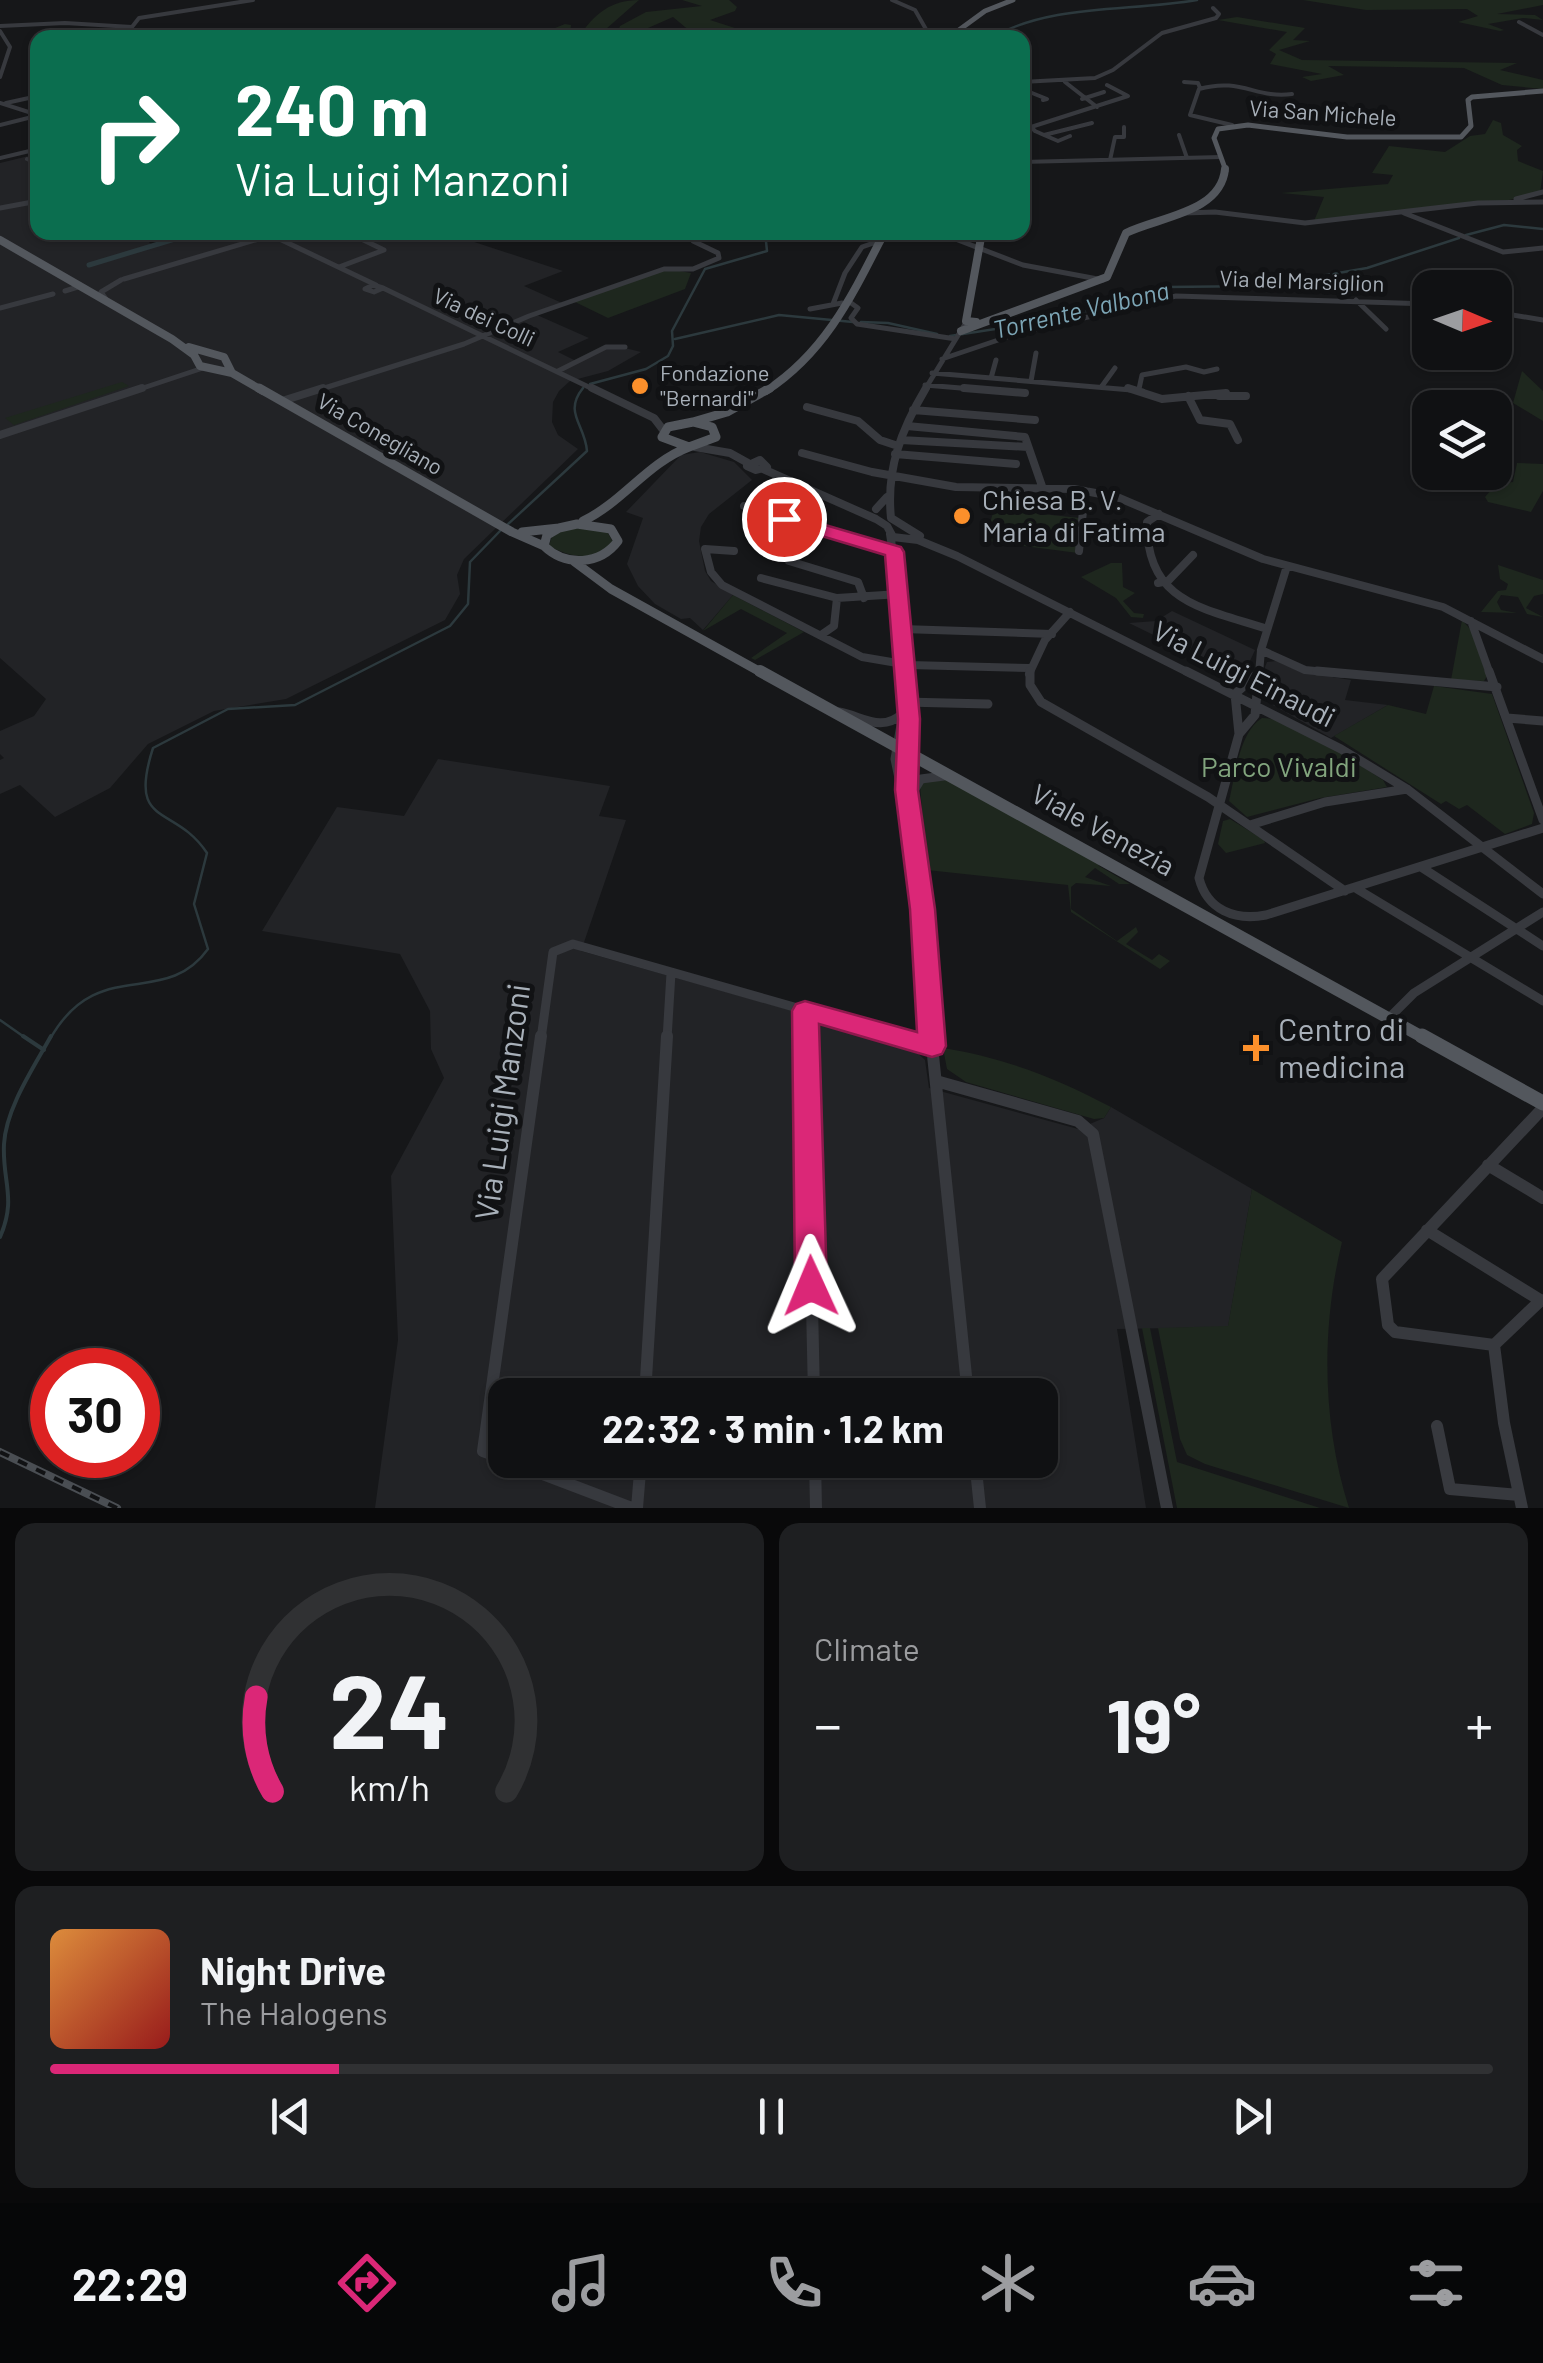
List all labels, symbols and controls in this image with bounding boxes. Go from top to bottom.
text: 240 m [235,66,429,150]
icon: right [70,70,200,200]
street label: Via San Michele [1249,94,1398,130]
text: Via Luigi Manzoni [235,151,570,205]
street label: Via del Marsiglion [1219,264,1385,296]
north arrow [1412,270,1512,370]
map controls [1412,270,1512,490]
water label: Torrente Valbona [990,274,1172,344]
street label: Via dei Colli [430,281,539,351]
place label: Fondazione "Bernardi" [660,359,769,410]
marker: Fondazione "Bernardi" [629,375,651,397]
street label: Via Conegliano [313,387,448,479]
button: layers [1412,390,1512,490]
pin [742,477,827,562]
place label: Chiesa B. V. Maria di Fatima [982,482,1166,548]
icon: arrive [757,492,812,547]
marker: Chiesa B. V. Maria di Fatima [951,505,973,527]
street label: Via Luigi Einaudi [1148,613,1341,734]
park label: Parco Vivaldi [1201,749,1357,783]
street label: Viale Venezia [1026,776,1181,882]
street label: Via Luigi Manzoni [466,981,536,1222]
place label: Centro di medicina [1278,1009,1405,1084]
marker: Centro di medicina [1243,1035,1269,1061]
position arrow [759,1234,863,1338]
speed limit sign: 30 [30,1348,160,1478]
text: 22:32 · 3 min · 1.2 km [602,1405,944,1451]
text: Climate [814,1629,920,1667]
text: 24 [329,1645,450,1770]
text: 19° [1106,1678,1201,1768]
text: − [814,1690,842,1756]
text: + [1465,1690,1493,1756]
text: km/h [349,1765,430,1808]
text: Night Drive [200,1947,386,1993]
text: The Halogens [200,1993,388,2031]
icon: previous [263,2089,318,2144]
icon: pause [744,2089,799,2144]
icon: next [1225,2089,1280,2144]
icon: directions [332,2248,402,2318]
icon: music [546,2248,616,2318]
icon: phone [759,2248,829,2318]
icon: climate [973,2248,1043,2318]
icon: car [1187,2248,1257,2318]
icon: filters [1401,2248,1471,2318]
text: 22:29 [72,2256,188,2310]

